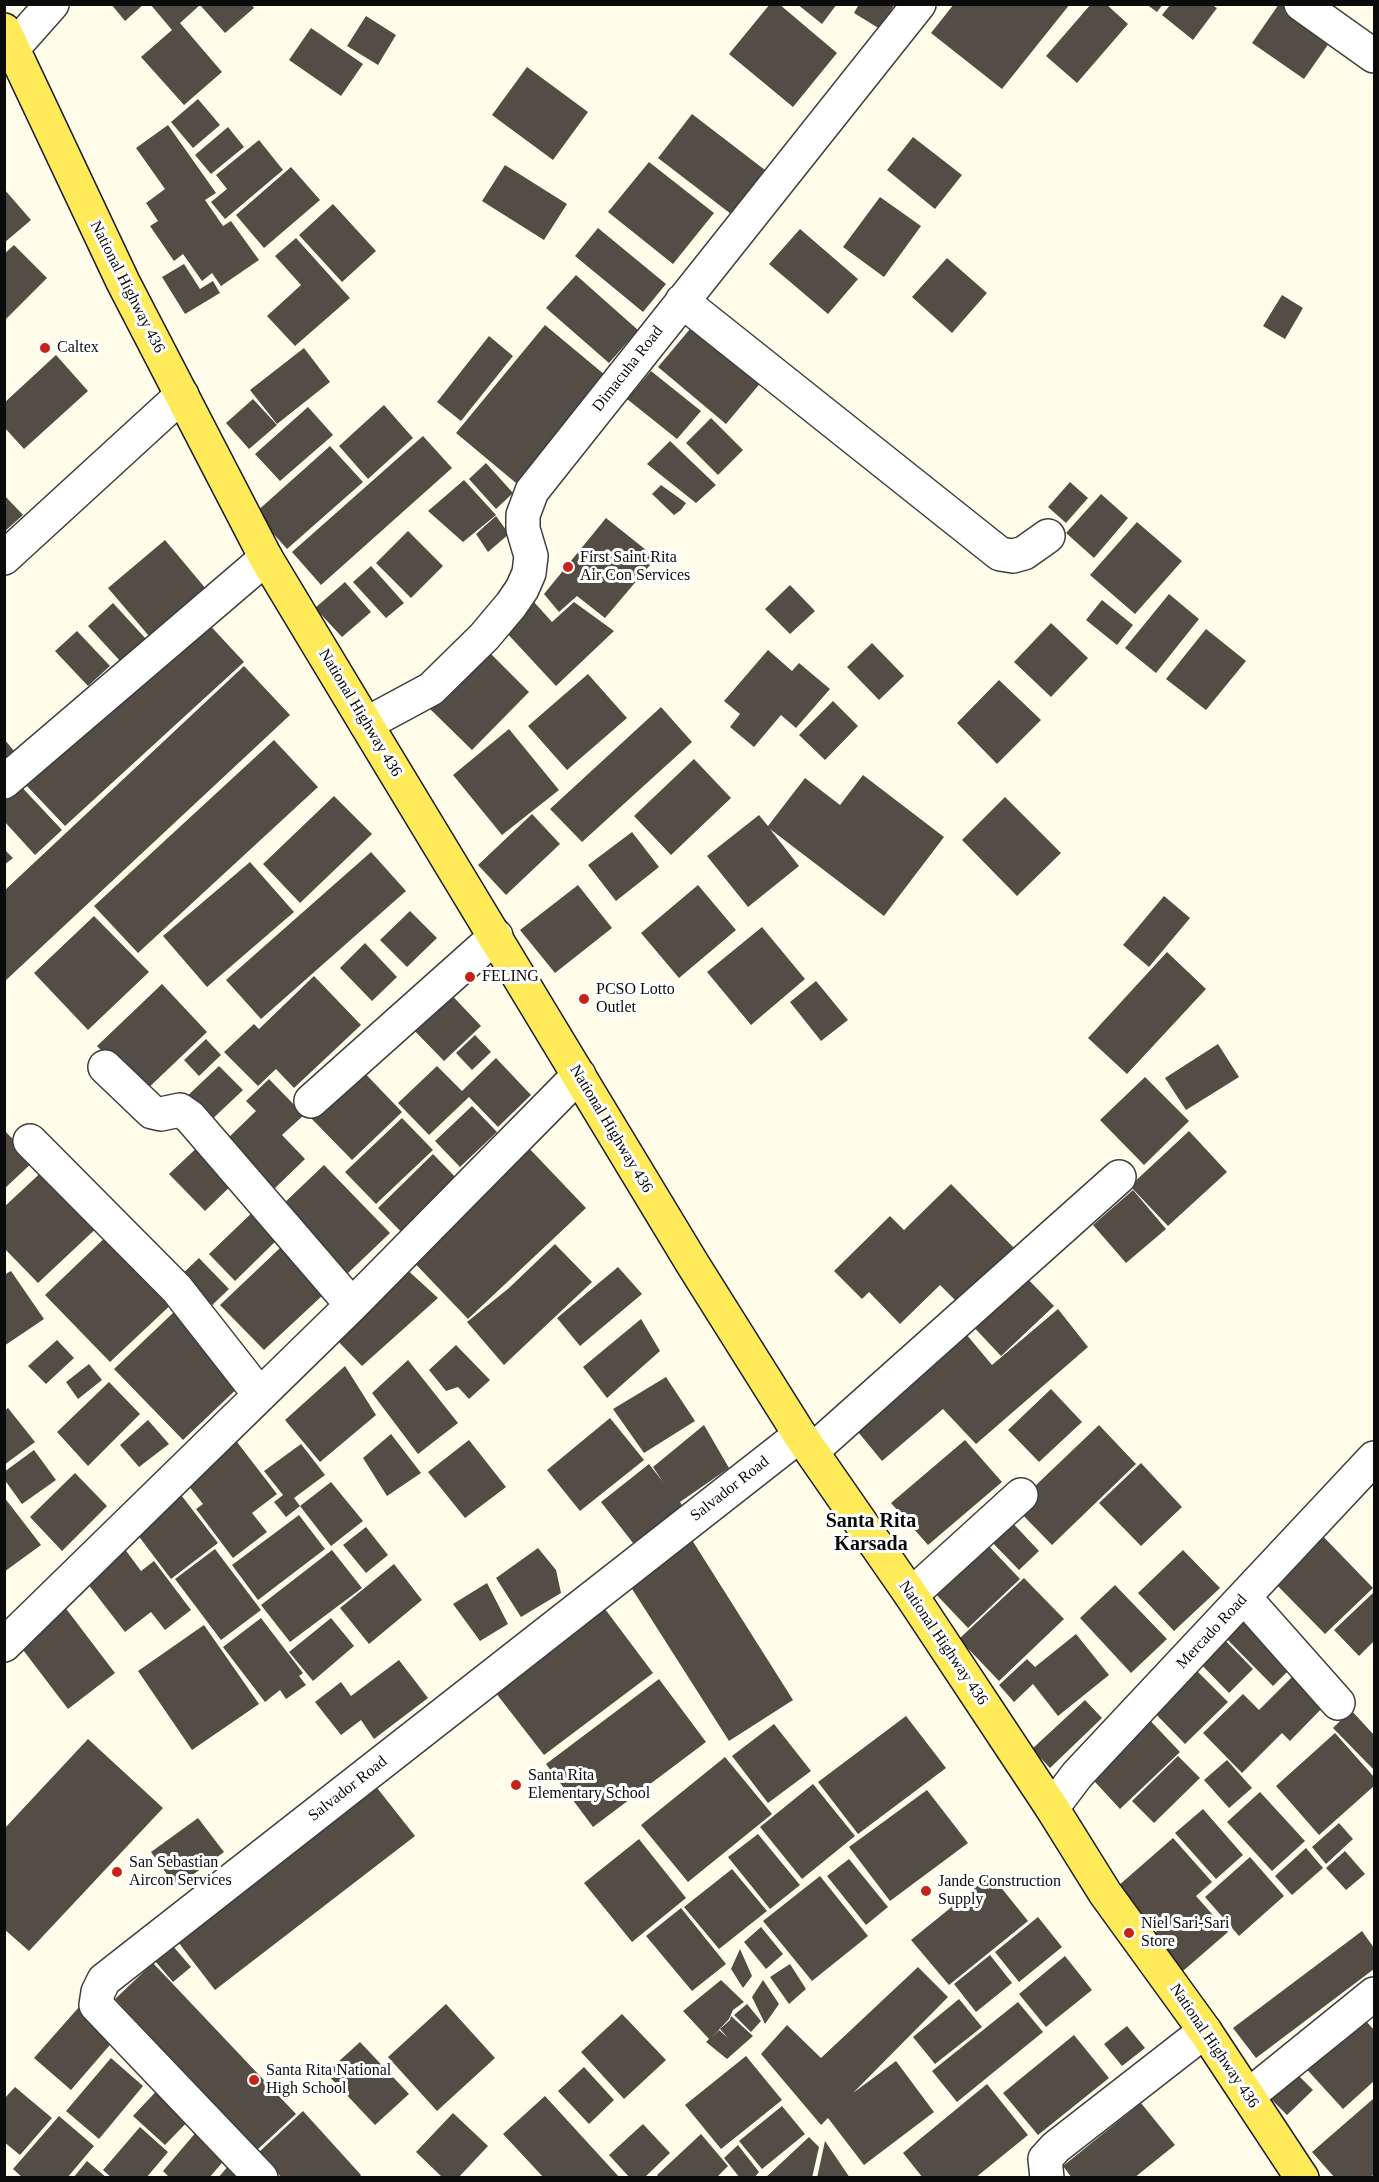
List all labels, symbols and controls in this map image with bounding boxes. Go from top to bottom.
street label: National Highway 436 [85,218,169,356]
street label: Dimacuha Road [589,322,667,416]
place label: Caltex [57,338,99,358]
marker: Caltex [38,341,52,355]
place label: First Saint Rita Air Con Services [580,548,690,586]
marker: First Saint Rita Air Con Services [561,560,575,574]
street label: National Highway 436 [314,646,406,780]
place label: FELING [482,967,539,987]
marker: FELING [463,970,477,984]
place label: PCSO Lotto Outlet [596,980,675,1018]
marker: PCSO Lotto Outlet [577,992,591,1006]
street label: National Highway 436 [565,1062,657,1196]
street label: Salvador Road [687,1452,773,1526]
district label: Santa Rita Karsada [826,1510,916,1557]
street label: National Highway 436 [894,1577,992,1709]
street label: Mercado Road [1173,1591,1251,1673]
street label: Salvador Road [305,1752,391,1826]
place label: Santa Rita Elementary School [528,1766,650,1804]
marker: Santa Rita Elementary School [509,1778,523,1792]
place label: San Sebastian Aircon Services [129,1853,232,1891]
marker: San Sebastian Aircon Services [110,1865,124,1879]
place label: Jande Construction Supply [938,1872,1061,1910]
marker: Jande Construction Supply [919,1884,933,1898]
place label: Niel Sari-Sari Store [1141,1914,1229,1952]
marker: Niel Sari-Sari Store [1122,1926,1136,1940]
street label: National Highway 436 [1165,1980,1263,2112]
place label: Santa Rita National High School [266,2061,391,2099]
marker: Santa Rita National High School [247,2073,261,2087]

